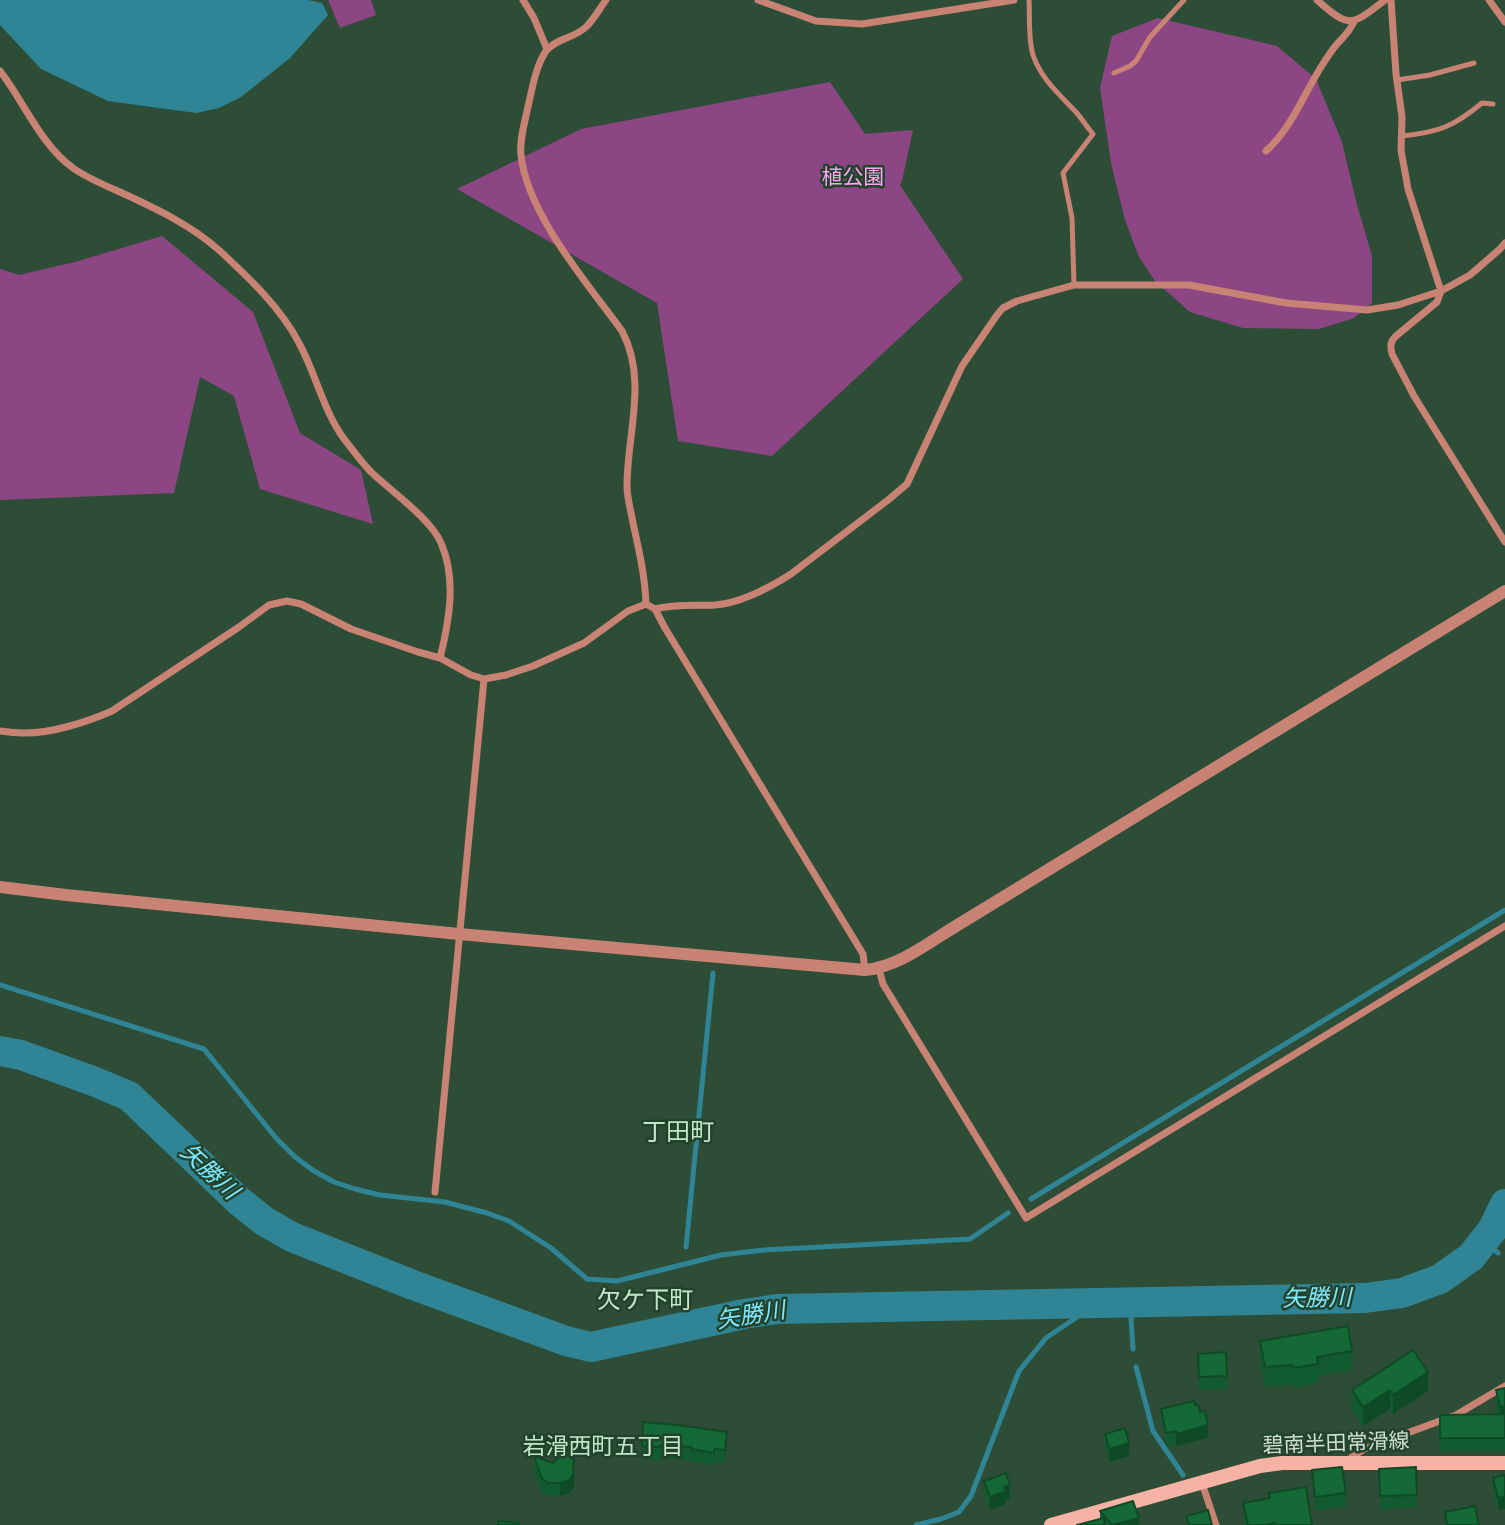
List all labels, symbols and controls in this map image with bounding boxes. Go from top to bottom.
park label: 植公園 [822,165,884,191]
district label: 丁田町 [642,1119,714,1147]
water label: 矢勝川 [174,1138,244,1206]
water label: 矢勝川 [1282,1285,1352,1313]
district label: 欠ケ下町 [597,1287,693,1315]
water label: 矢勝川 [715,1297,787,1335]
street label: 碧南半田常滑線 [1262,1429,1410,1459]
district label: 岩滑西町五丁目 [523,1433,683,1461]

